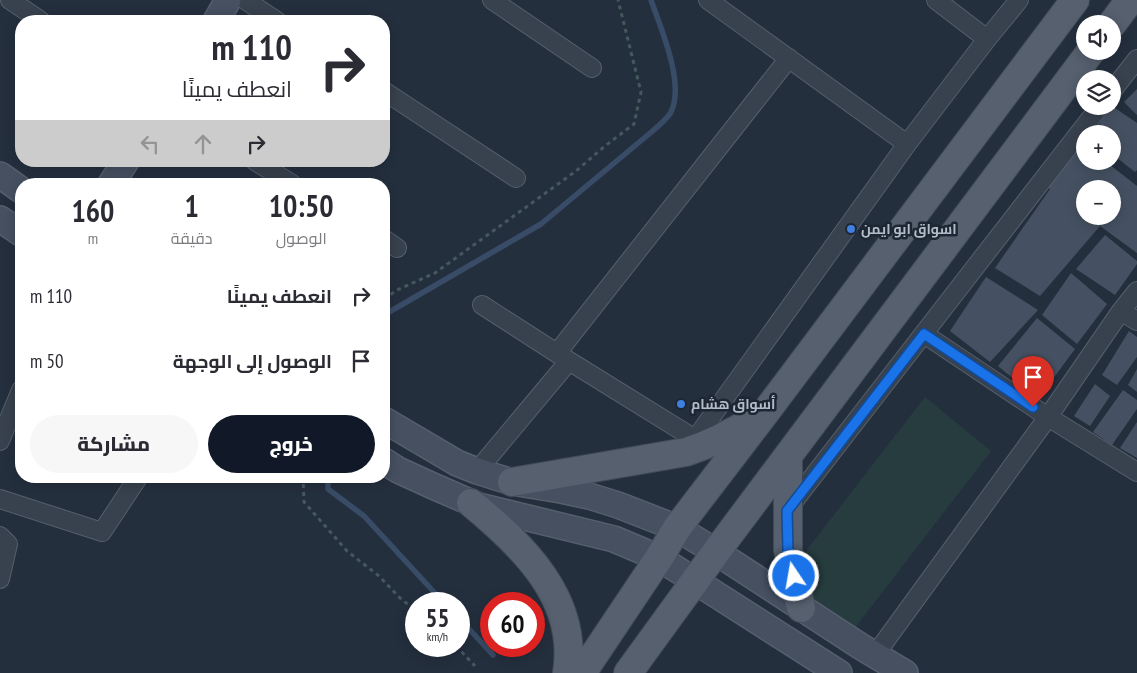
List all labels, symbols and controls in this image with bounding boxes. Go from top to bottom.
map controls [1076,15,1121,225]
button: sound [1076,15,1121,60]
text: 110 m [211,24,292,70]
icon: right [310,35,375,100]
button: layers [1076,70,1121,115]
text: انعطف يمينًا [182,75,292,103]
button: + [1076,125,1121,170]
icon: left [136,130,164,158]
icon: ahead [189,130,217,158]
icon: right [242,130,270,158]
button: − [1076,180,1121,225]
text: 1 [184,186,199,225]
text: 10:50 [269,186,334,225]
text: 160 [71,191,114,230]
place label: اسواق ابو ايمن [861,220,957,238]
marker: اسواق ابو ايمن [845,223,857,235]
text: m [88,228,98,248]
text: دقيقة [171,228,212,248]
text: الوصول [276,228,327,248]
icon: right [347,282,375,310]
text: 110 m [30,284,72,308]
text: انعطف يمينًا [227,284,332,308]
icon: arrive [347,347,375,375]
text: 50 m [30,349,64,373]
text: الوصول إلى الوجهة [173,349,332,373]
pin [1012,356,1054,407]
icon: arrive [1019,363,1047,391]
place label: أسواق هشام [691,395,775,414]
marker: أسواق هشام [675,398,687,410]
button: مشاركة [30,415,198,473]
button: خروج [208,415,375,473]
position arrow [767,549,819,601]
speed limit sign: 60 [480,592,545,657]
text: 55 [426,602,449,634]
text: km/h [427,629,448,644]

